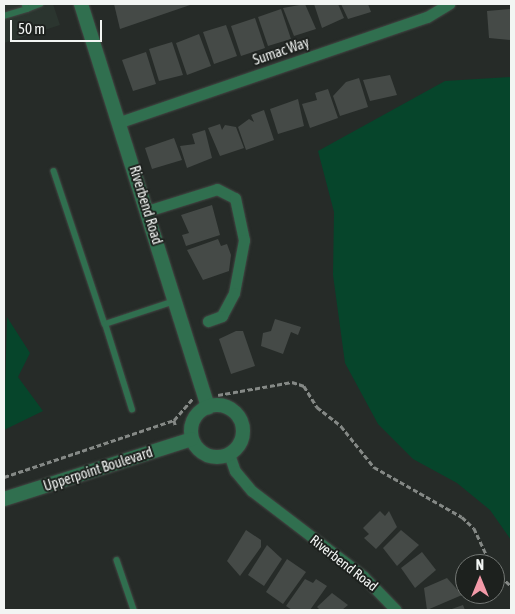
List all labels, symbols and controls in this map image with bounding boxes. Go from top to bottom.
scale bar [12,10,105,42]
text: 50 m [18,20,45,37]
street label: Sumac Way [251,34,311,68]
street label: Riverbend Road [126,164,166,246]
street label: Upperpoint Boulevard [41,443,155,495]
street label: Riverbend Road [307,531,381,595]
north arrow [455,554,505,604]
text: N [476,557,484,573]

